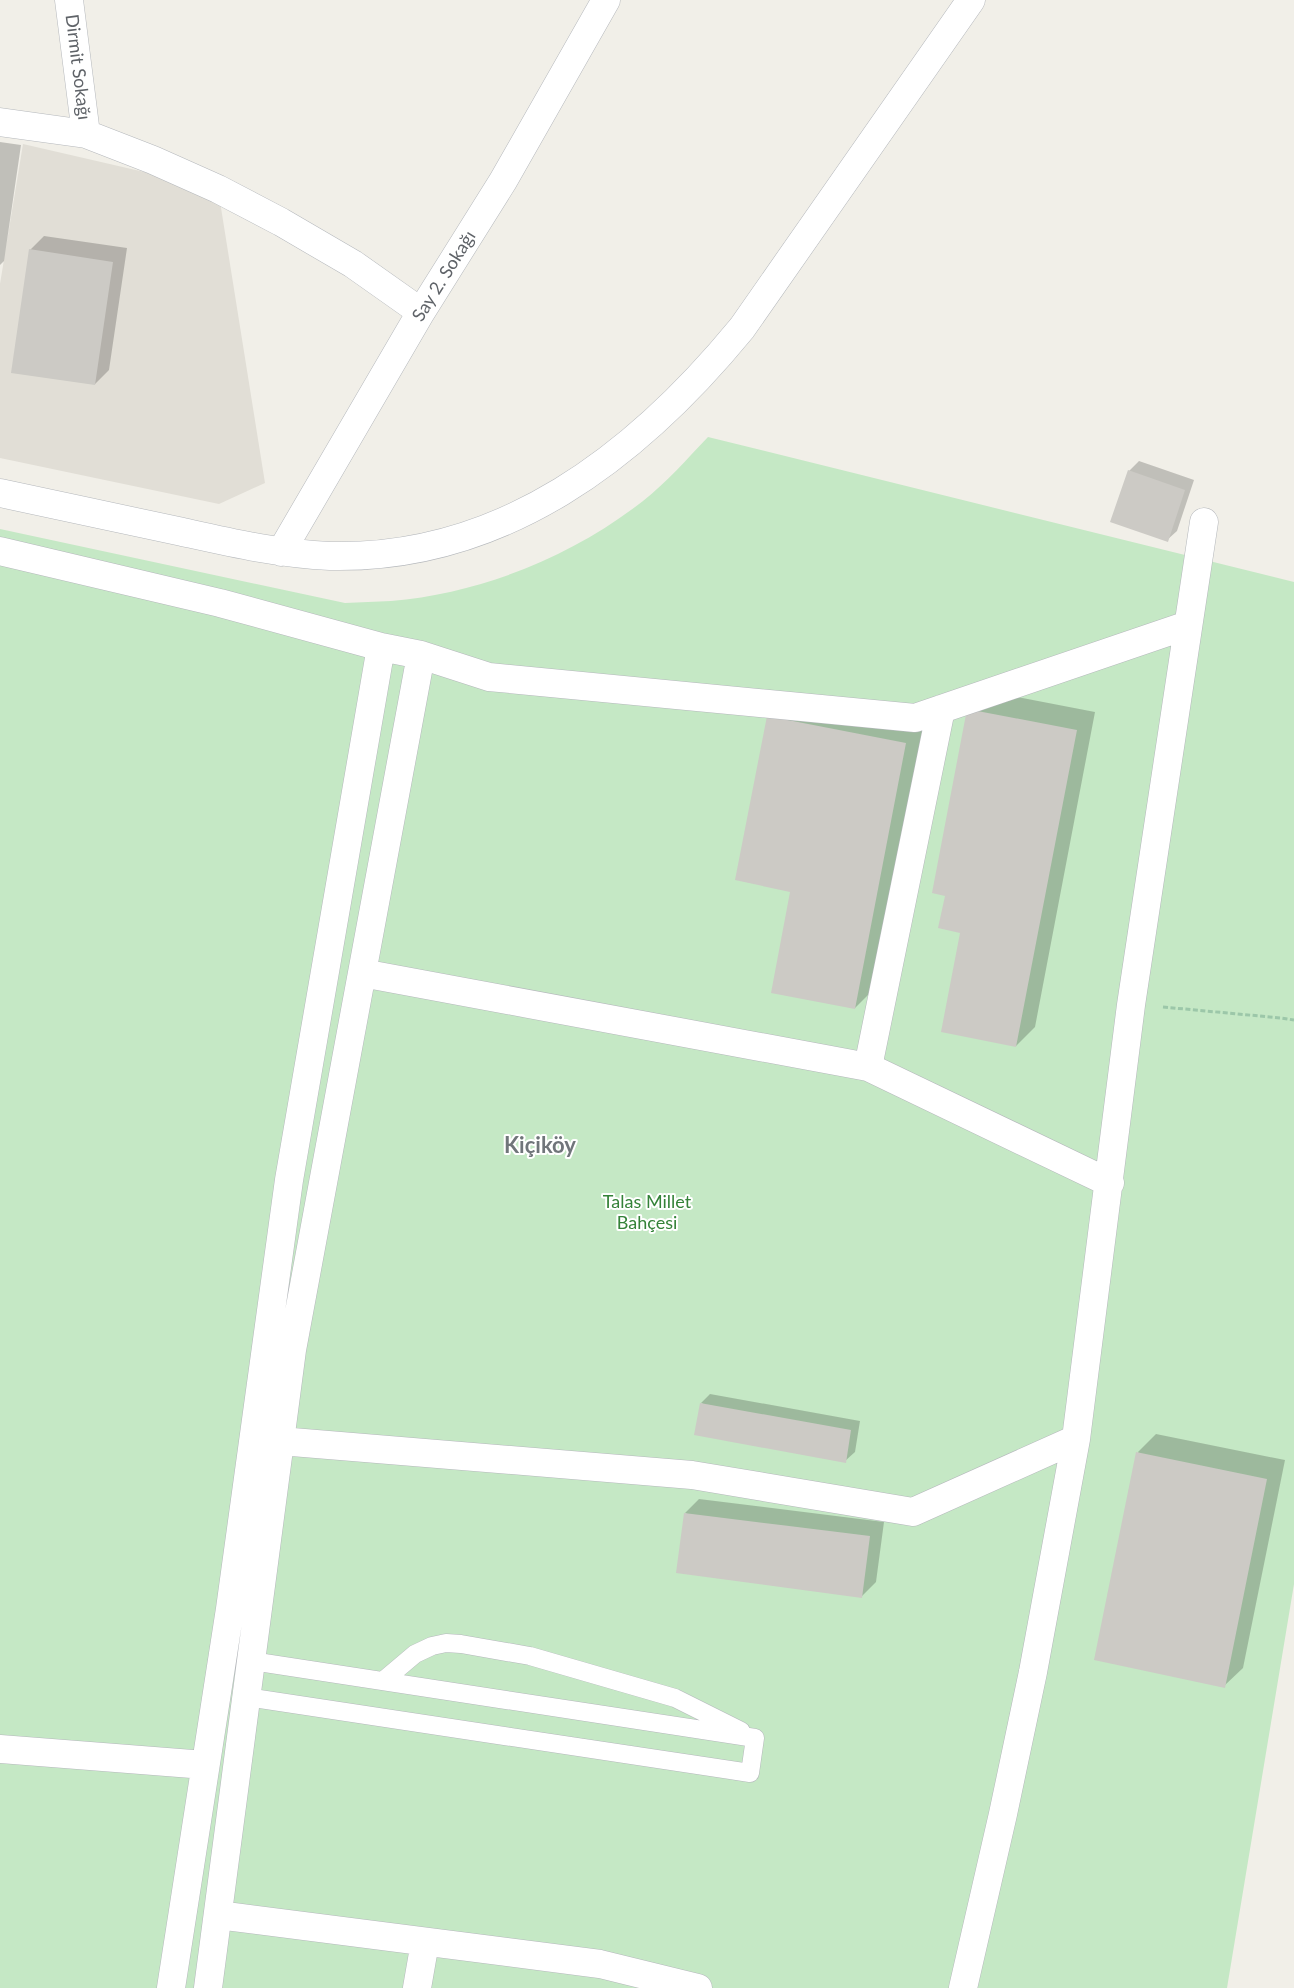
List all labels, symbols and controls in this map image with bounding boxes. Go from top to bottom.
street label: Dirmit Sokağı [62,13,96,121]
street label: Say 2. Sokağı [407,226,480,325]
district label: Kiçiköy [504,1131,576,1158]
park label: Talas Millet Bahçesi [603,1190,692,1233]

